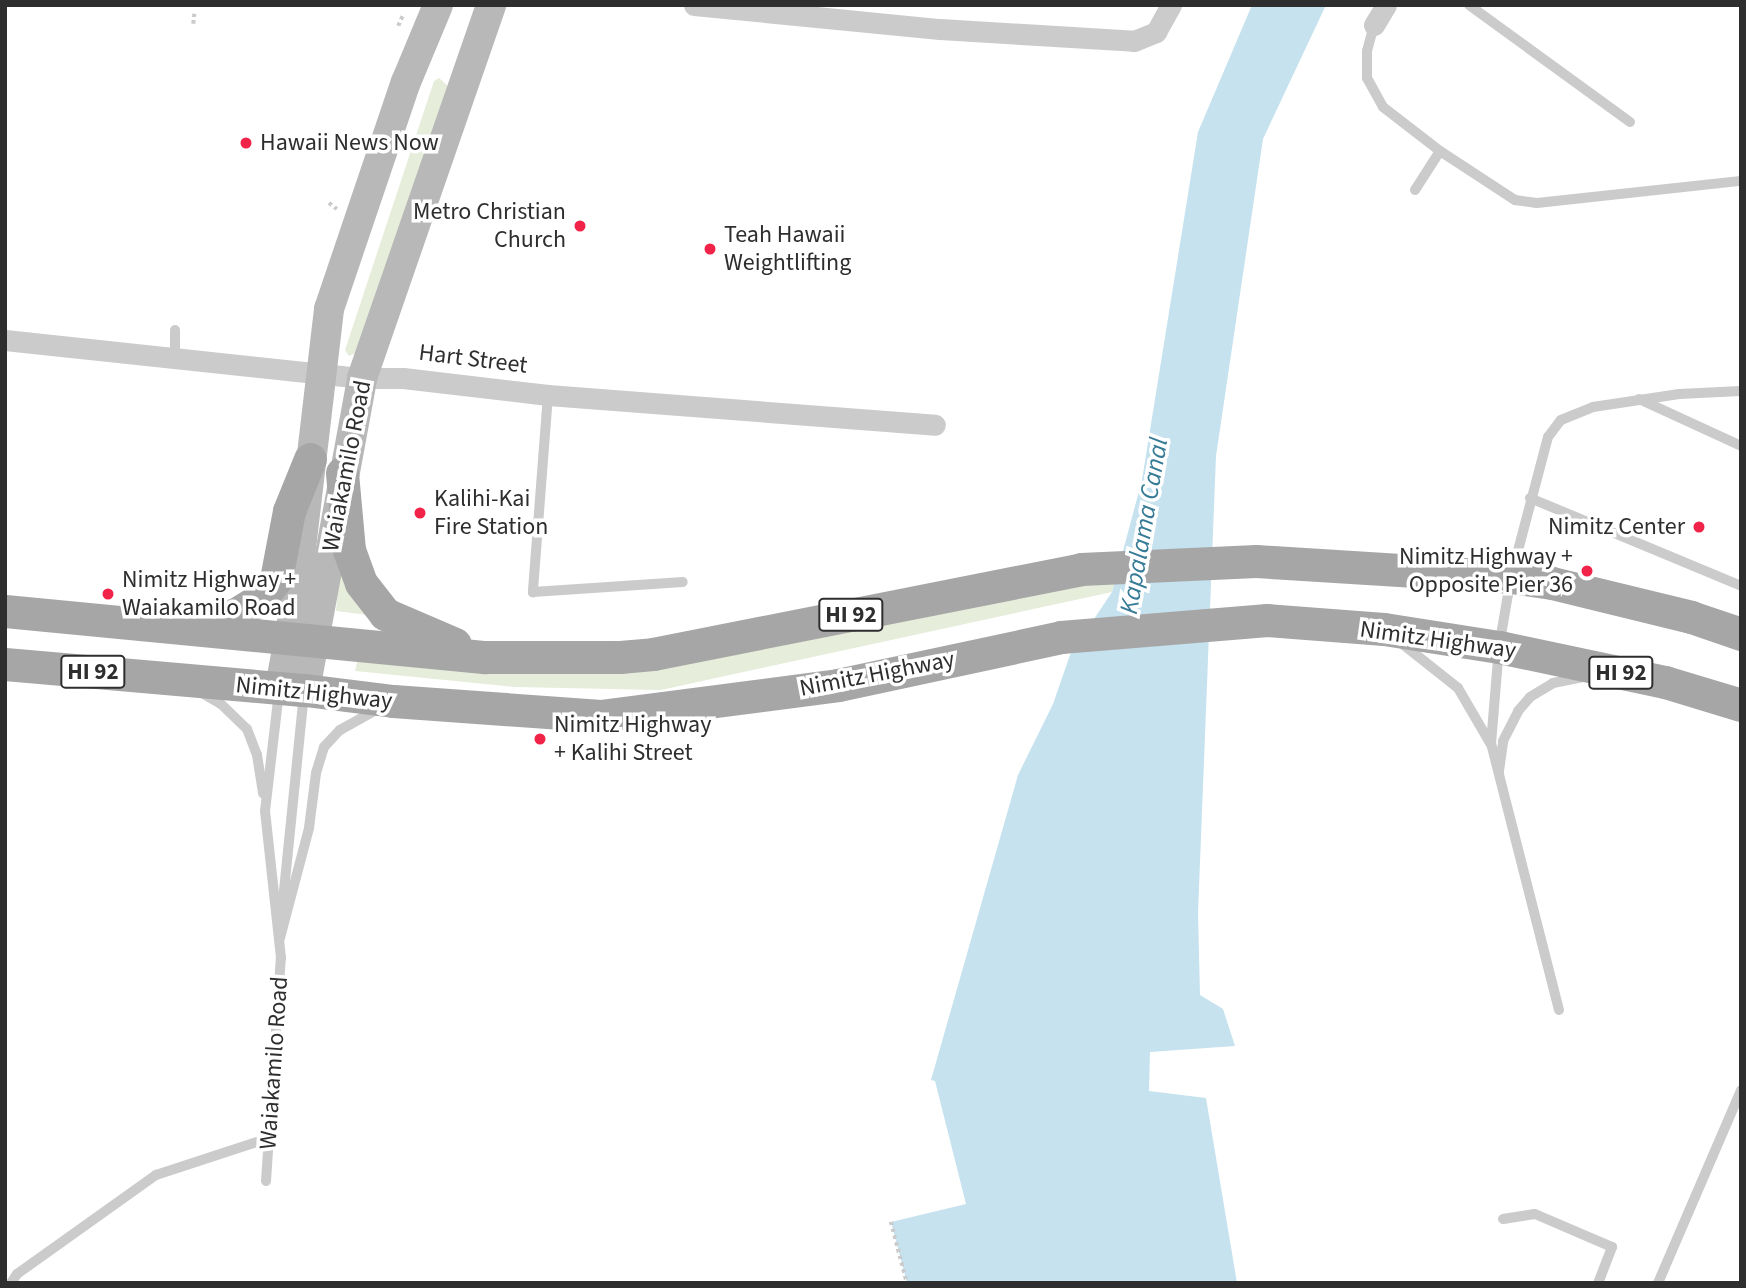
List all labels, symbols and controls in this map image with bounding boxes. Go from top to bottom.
place label: Hawaii News Now [260,129,439,157]
marker: Hawaii News Now [238,135,254,151]
place label: Metro Christian Church [413,198,566,254]
marker: Metro Christian Church [572,218,588,234]
place label: Teah Hawaii Weightlifting [724,221,851,277]
marker: Teah Hawaii Weightlifting [702,241,718,257]
street label: Hart Street [417,338,529,380]
street label: Waiakamilo Road [316,378,378,554]
water label: Kapalama Canal [1113,435,1175,617]
place label: Kalihi-Kai Fire Station [434,485,548,541]
marker: Kalihi-Kai Fire Station [412,505,428,521]
place label: Nimitz Center [1548,513,1685,541]
marker: Nimitz Center [1691,519,1707,535]
place label: Nimitz Highway + Opposite Pier 36 [1399,543,1573,599]
marker: Nimitz Highway + Opposite Pier 36 [1579,563,1595,579]
place label: Nimitz Highway + Waiakamilo Road [122,566,296,622]
marker: Nimitz Highway + Waiakamilo Road [100,586,116,602]
road number: HI 92 [818,596,884,635]
street label: Nimitz Highway [1358,615,1518,665]
street label: Nimitz Highway [797,645,957,703]
road number: HI 92 [60,652,126,692]
road number: HI 92 [1588,653,1654,692]
street label: Nimitz Highway [234,670,394,716]
place label: Nimitz Highway + Kalihi Street [554,711,711,767]
marker: Nimitz Highway + Kalihi Street [532,731,548,747]
street label: Waiakamilo Road [254,975,294,1151]

